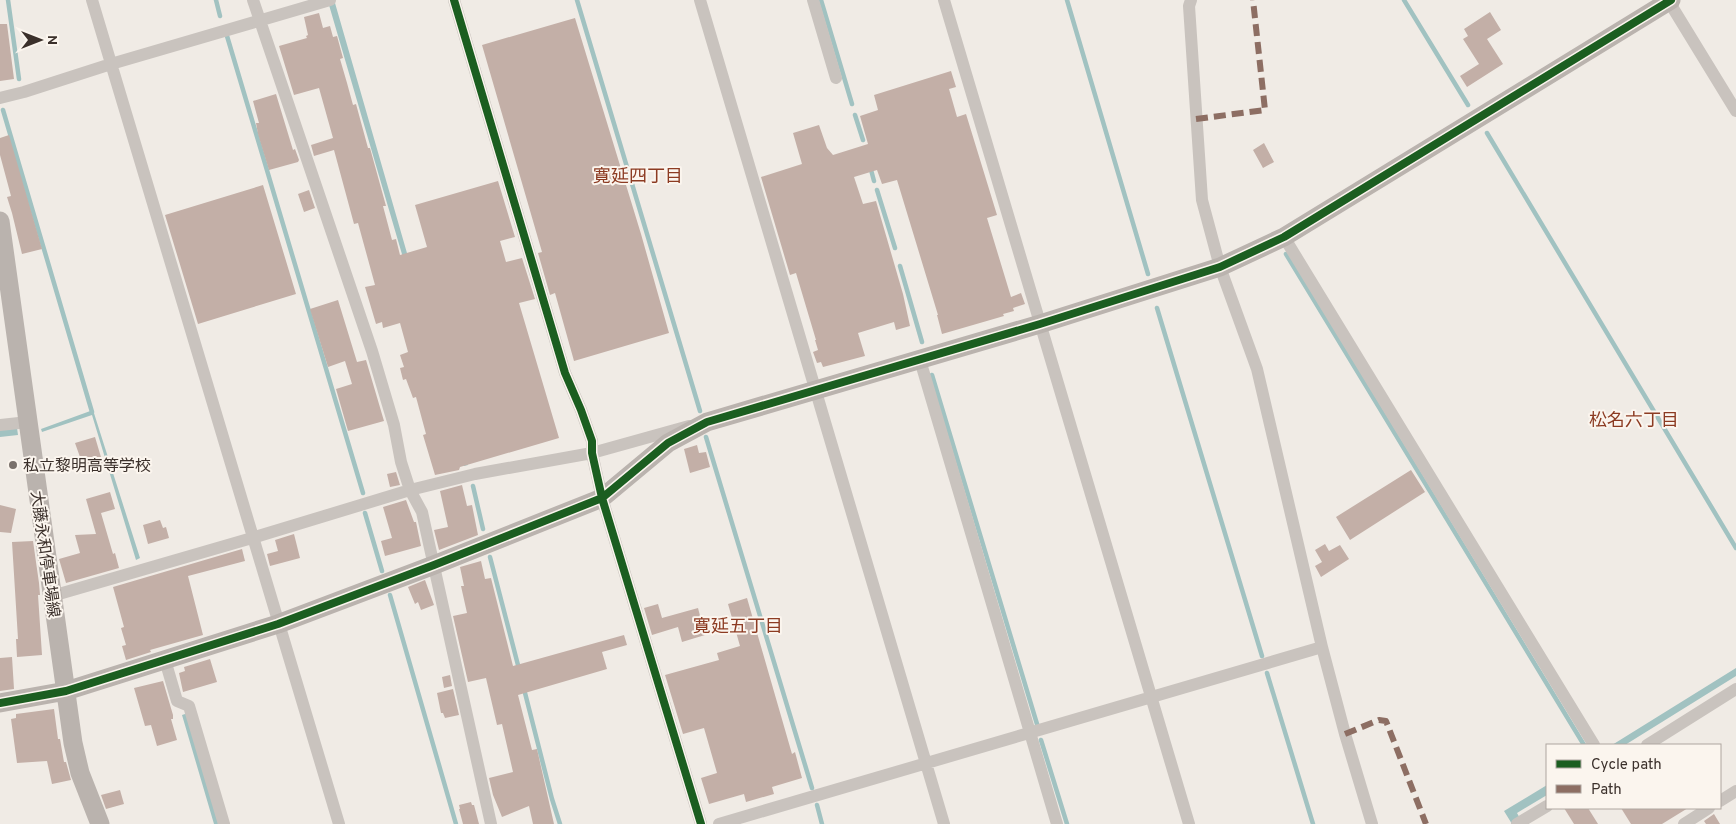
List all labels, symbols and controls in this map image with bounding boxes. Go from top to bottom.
north arrow [15,15,65,65]
text: N [43,35,60,45]
district label: 寛延四丁目 [593,166,683,189]
district label: 松名六丁目 [1589,410,1679,433]
place label: 私立黎明高等学校 [23,457,151,477]
marker: 私立黎明高等学校 [7,459,19,471]
street label: 大藤永和停車場線 [25,490,63,619]
district label: 寛延五丁目 [693,616,783,639]
legend [1546,744,1721,809]
text: Cycle path [1591,756,1662,775]
text: Path [1591,781,1622,800]

